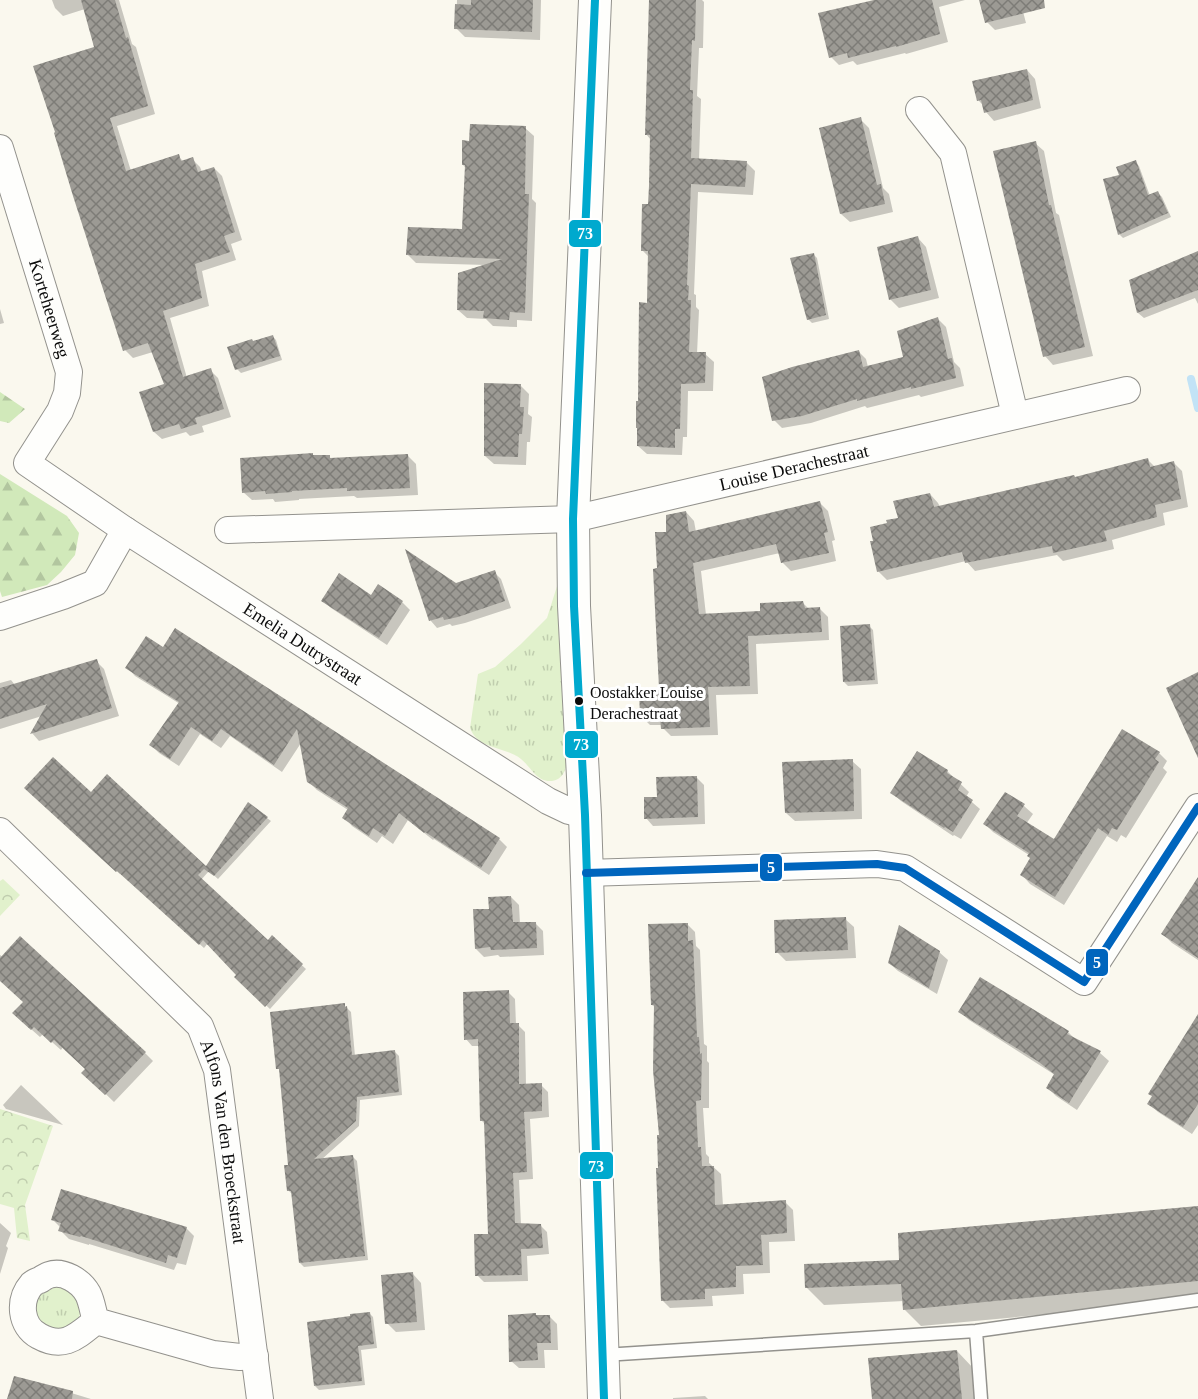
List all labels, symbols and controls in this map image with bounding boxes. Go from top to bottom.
line badge: 73 [568,219,602,248]
text: 73 [577,225,593,242]
street label: Korteheerweg [25,257,74,360]
street label: Louise Derachestraat [717,441,870,495]
street label: Emelia Dutrystraat [240,599,365,689]
place label: Oostakker Louise Derachestraat [590,684,703,722]
marker: Oostakker Louise Derachestraat [573,695,585,707]
line badge: 73 [564,730,599,759]
text: 73 [573,736,589,753]
line badge: 5 [759,853,783,882]
text: 5 [767,859,775,876]
line badge: 5 [1085,948,1109,977]
text: 5 [1093,954,1101,971]
street label: Alfons Van den Broeckstraat [196,1036,250,1245]
line badge: 73 [579,1151,614,1180]
text: 73 [588,1158,604,1175]

